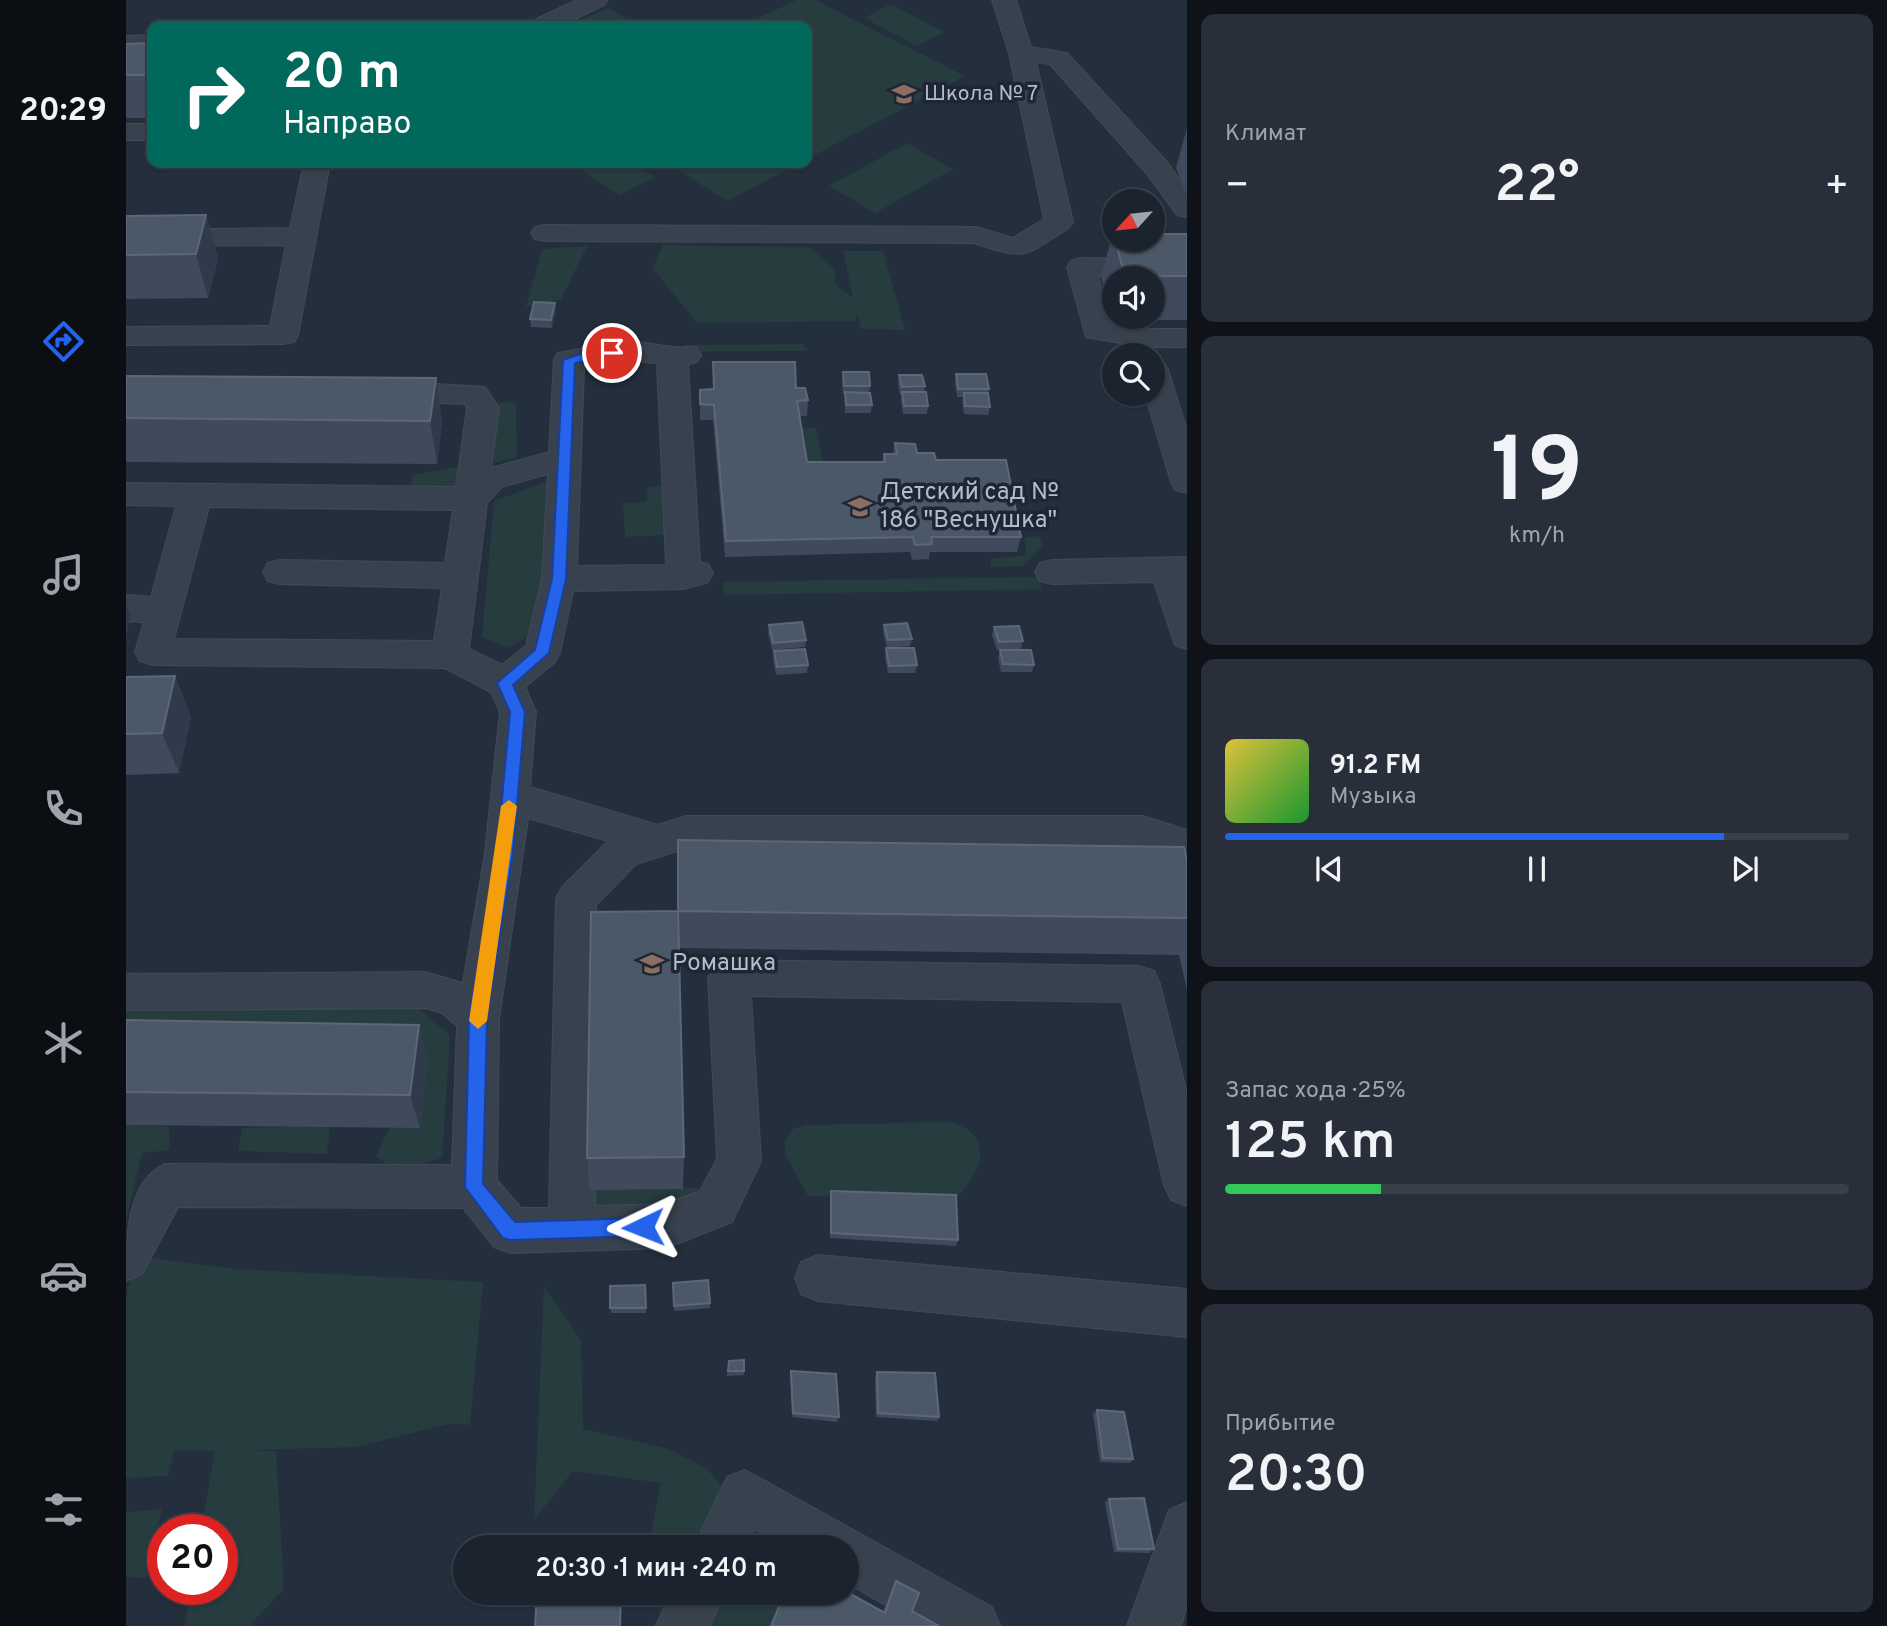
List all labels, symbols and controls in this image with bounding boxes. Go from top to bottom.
text: 20 m [283,44,400,106]
icon: right [168,49,259,140]
school or university icon: Школа № 7 [890,80,918,108]
place label: Школа № 7 [924,81,1038,108]
text: 20:29 [19,92,107,132]
text: Направо [283,105,411,145]
text: Климат [1225,120,1306,149]
text: 22° [1494,154,1580,220]
text: − [1225,163,1250,212]
text: + [1824,163,1849,212]
north arrow [1102,189,1166,252]
map controls [1102,189,1165,406]
button: sound [1102,266,1165,329]
icon: directions [39,317,88,366]
pin [582,323,642,383]
icon: arrive [593,334,631,372]
button: search [1102,343,1165,406]
text: 19 [1491,419,1583,534]
place label: Детский сад № 186 "Веснушка" [880,478,1059,536]
school or university icon: Детский сад № 186 "Веснушка" [846,493,874,521]
text: km/h [1509,522,1565,551]
icon: music [39,550,88,599]
text: 91.2 FM [1330,750,1421,783]
text: Музыка [1330,783,1416,812]
icon: phone [39,784,88,833]
icon: previous [1310,850,1348,888]
icon: pause [1518,850,1556,888]
icon: next [1726,850,1764,888]
place label: Ромашка [672,949,776,979]
school or university icon: Ромашка [638,950,666,978]
icon: climate [39,1018,88,1067]
text: Запас хода · 25% [1225,1077,1406,1106]
text: 125 km [1225,1111,1396,1177]
position arrow [606,1190,680,1264]
icon: car [39,1251,88,1300]
text: Прибытие [1225,1410,1335,1439]
text: 20:30 [1225,1444,1368,1510]
icon: filters [39,1485,88,1534]
speed limit sign: 20 [147,1514,238,1605]
text: 20:30 · 1 мин · 240 m [535,1553,777,1586]

